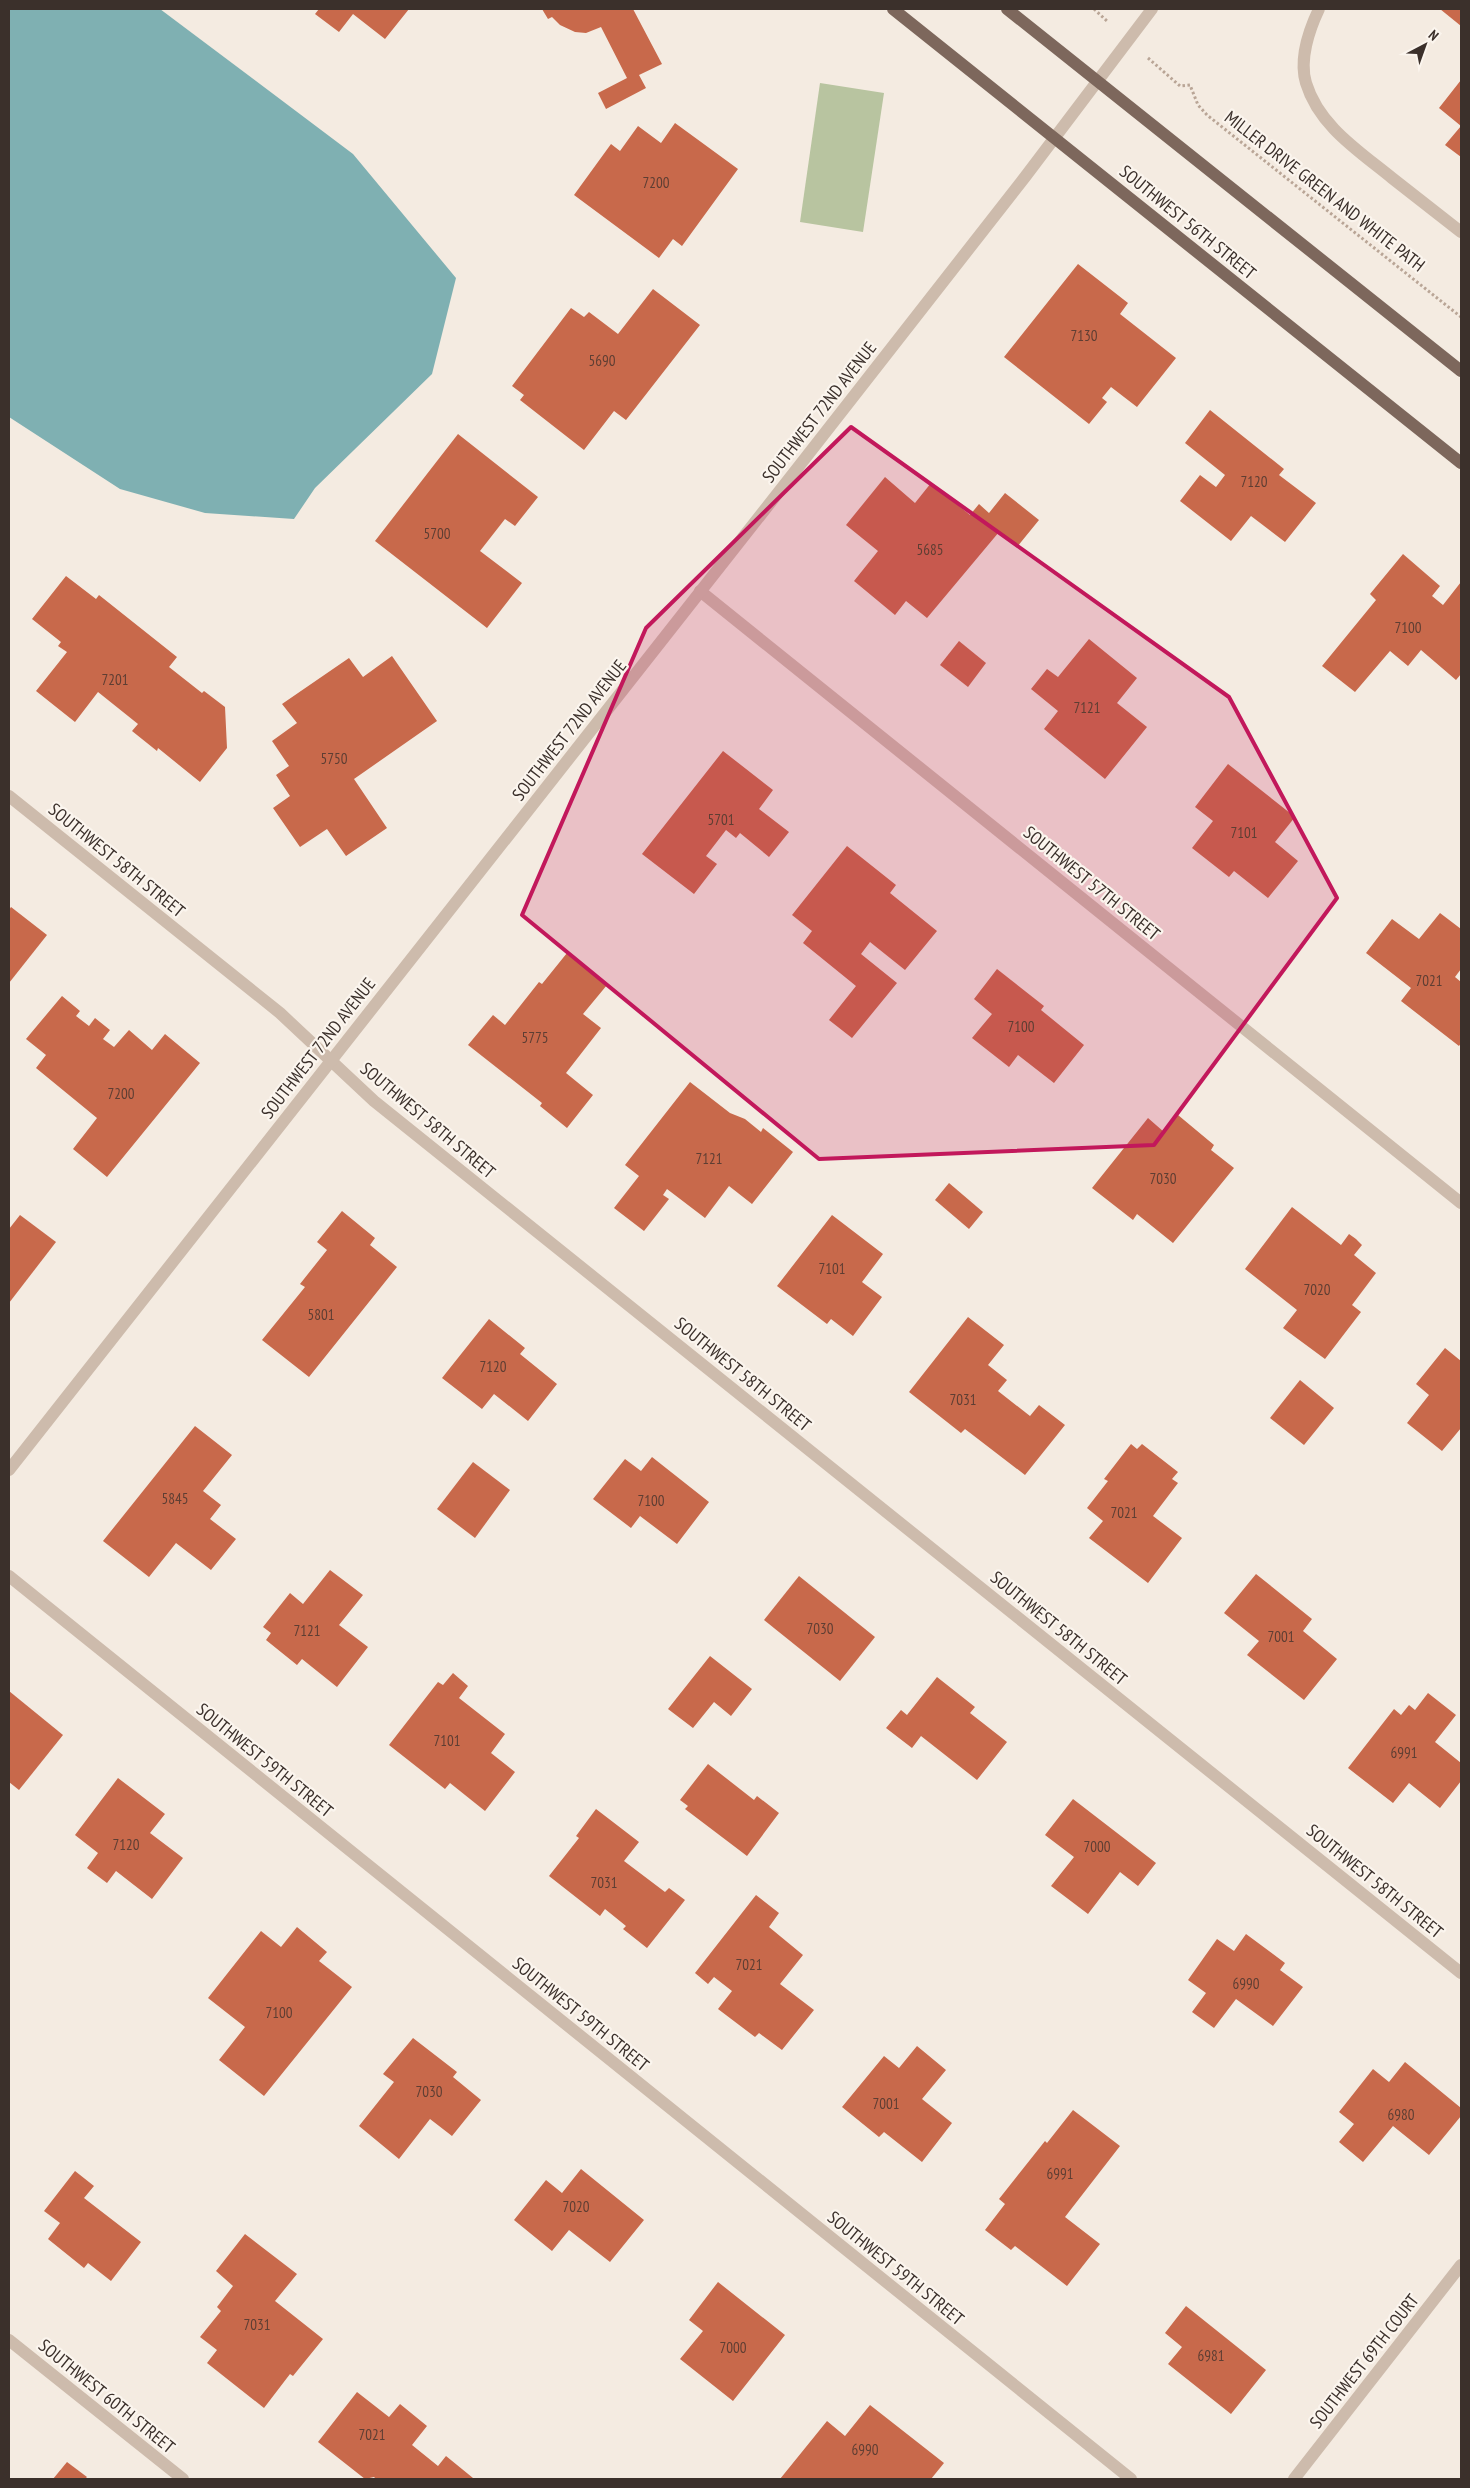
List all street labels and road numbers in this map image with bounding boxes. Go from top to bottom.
street label: MILLER DRIVE GREEN AND WHITE PATH [1220,106,1430,276]
street label: SOUTHWEST 56TH STREET [1115,160,1261,284]
street label: SOUTHWEST 72ND AVENUE [757,337,881,487]
street label: SOUTHWEST 72ND AVENUE [507,655,631,805]
street label: SOUTHWEST 58TH STREET [44,798,190,922]
street label: SOUTHWEST 57TH STREET [1019,821,1165,945]
street label: SOUTHWEST 72ND AVENUE [256,973,380,1123]
street label: SOUTHWEST 58TH STREET [356,1057,500,1183]
street label: SOUTHWEST 58TH STREET [670,1312,816,1436]
street label: SOUTHWEST 58TH STREET [986,1566,1132,1690]
street label: SOUTHWEST 59TH STREET [192,1698,338,1822]
street label: SOUTHWEST 58TH STREET [1302,1819,1448,1943]
street label: SOUTHWEST 59TH STREET [508,1952,654,2076]
street label: SOUTHWEST 59TH STREET [823,2206,969,2330]
street label: SOUTHWEST 69TH COURT [1304,2289,1424,2433]
street label: SOUTHWEST 60TH STREET [34,2334,180,2458]

